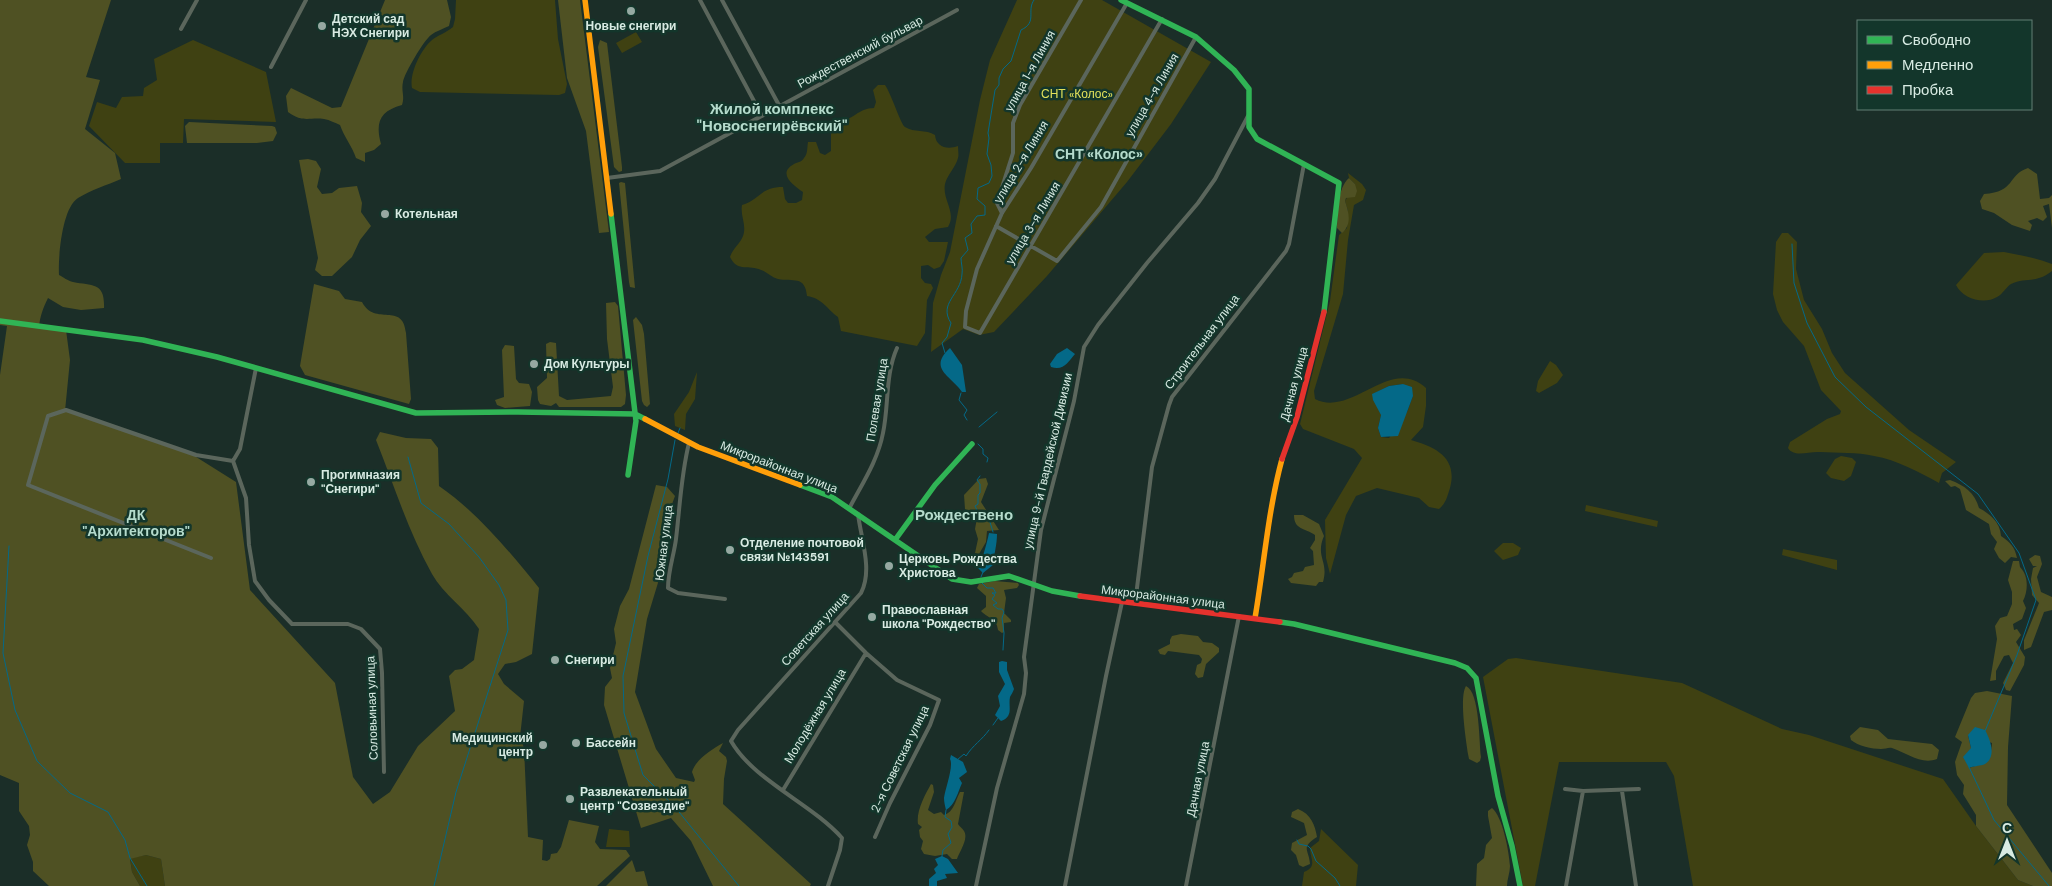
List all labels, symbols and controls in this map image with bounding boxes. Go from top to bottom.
marker: Новые снегири [625,5,637,17]
place label: Детский сад НЭХ Снегири [332,11,409,41]
street label: Рождественский бульвар [795,12,926,92]
place label: Новые снегири [586,18,676,34]
marker: Детский сад НЭХ Снегири [316,20,328,32]
legend [1857,20,2032,110]
street label: улица 1-я Линия [1001,28,1059,114]
text: Свободно [1902,30,1971,50]
street label: улица 4-я Линия [1122,50,1182,140]
text: Медленно [1902,55,1973,75]
text: Пробка [1902,80,1954,100]
park label: СНТ «Колос» [1041,86,1113,102]
district label: Жилой комплекс "Новоснегирёвский" [697,99,847,136]
street label: улица 2-я Линия [990,118,1052,206]
district label: СНТ «Колос» [1055,145,1143,163]
street label: улица 3-я Линия [1002,179,1064,267]
place label: Котельная [395,206,458,222]
marker: Котельная [379,208,391,220]
street label: Строительная улица [1161,291,1243,393]
street label: Дачная улица [1276,345,1312,423]
place label: Дом Культуры [544,356,630,372]
street label: Полевая улица [863,357,892,443]
marker: Дом Культуры [528,358,540,370]
street label: улица 9-й Гвардейской Дивизии [1020,371,1076,551]
street label: Микрорайонная улица [718,437,840,497]
place label: Прогимназия "Снегири" [321,467,400,497]
marker: Прогимназия "Снегири" [305,476,317,488]
street label: Южная улица [651,504,677,582]
district label: Рождествено [915,505,1013,525]
district label: ДК "Архитекторов" [82,506,190,540]
place label: Отделение почтовой связи №143591 [740,535,864,565]
marker: Отделение почтовой связи №143591 [724,544,736,556]
place label: Церковь Рождества Христова [899,551,1017,581]
marker: Церковь Рождества Христова [883,560,895,572]
street label: Микрорайонная улица [1100,581,1226,613]
street label: Советская улица [778,588,853,669]
place label: Православная школа "Рождество" [882,602,995,632]
marker: Православная школа "Рождество" [866,611,878,623]
place label: Снегири [565,652,615,668]
marker: Снегири [549,654,561,666]
street label: Соловьиная улица [362,655,382,760]
street label: Молодёжная улица [780,665,850,766]
street label: 2-я Советская улица [867,703,933,815]
place label: Медицинский центр [452,730,533,760]
place label: Бассейн [586,735,636,751]
marker: Бассейн [570,737,582,749]
marker: Медицинский центр [537,739,549,751]
street label: Дачная улица [1183,739,1213,818]
place label: Развлекательный центр "Созвездие" [580,784,689,814]
marker: Развлекательный центр "Созвездие" [564,793,576,805]
north arrow [1982,816,2032,866]
text: С [2002,819,2012,837]

